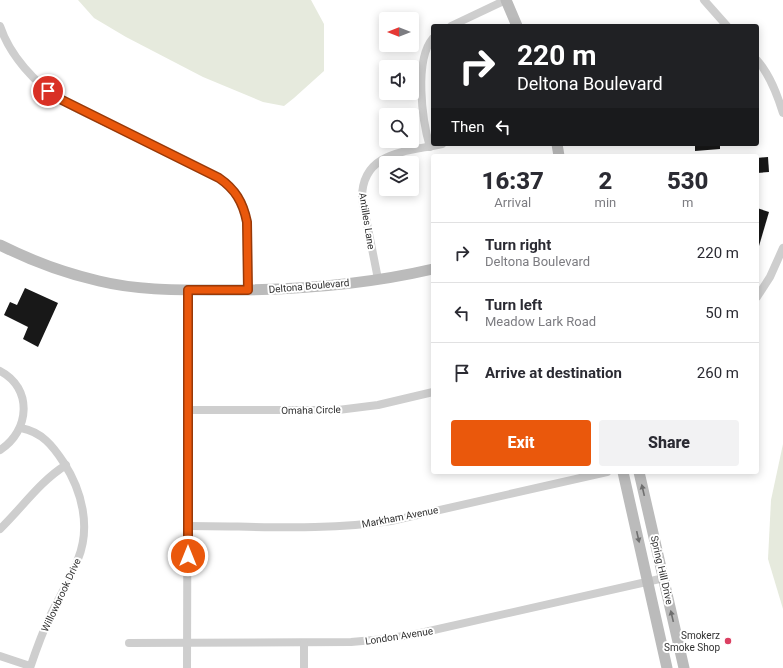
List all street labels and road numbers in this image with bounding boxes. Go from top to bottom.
street label: Antilles Lane [357,192,377,250]
street label: Deltona Boulevard [268,277,350,295]
street label: Omaha Circle [281,404,341,416]
street label: Markham Avenue [361,504,439,530]
street label: Spring Hill Drive [649,534,675,606]
street label: Willowbrook Drive [39,557,83,633]
street label: London Avenue [364,625,434,647]

